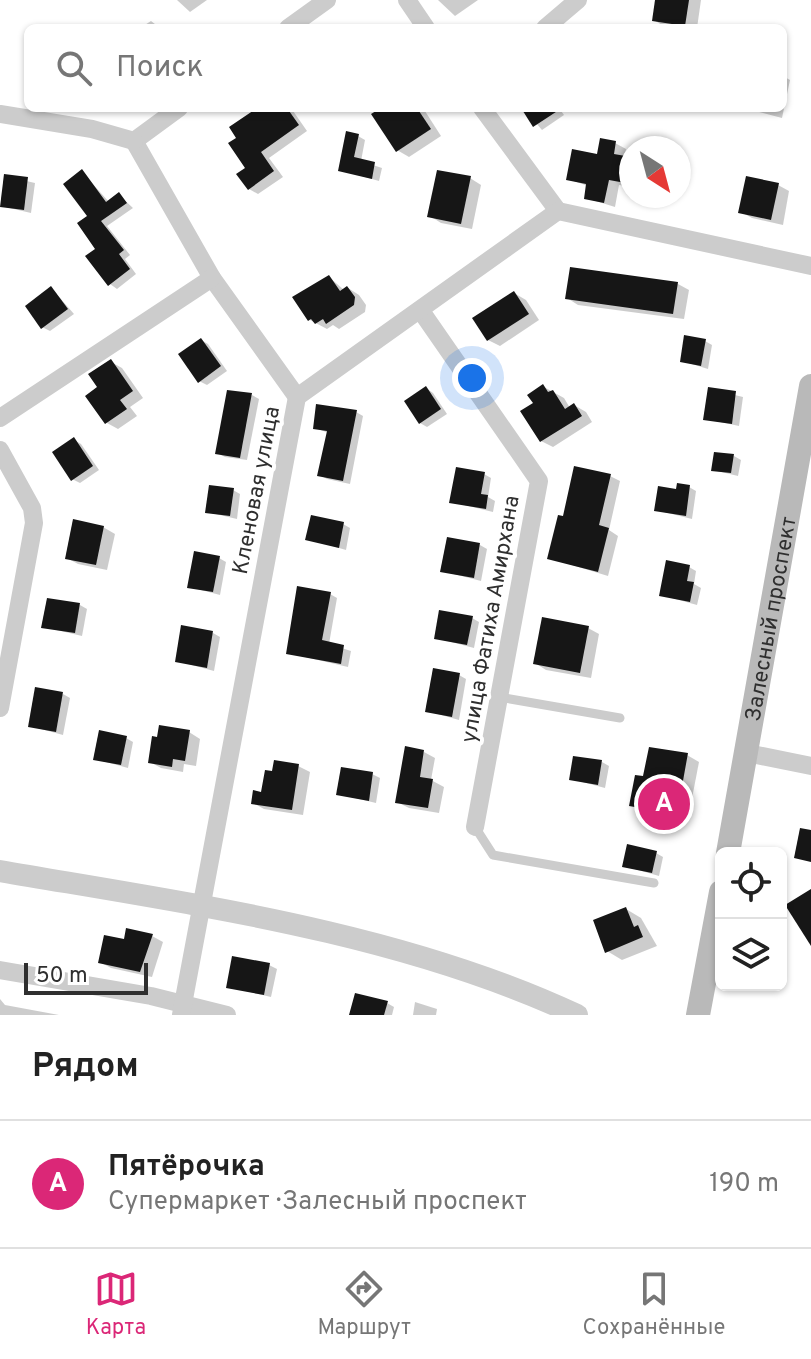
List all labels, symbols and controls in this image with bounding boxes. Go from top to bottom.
search box [24,24,787,112]
icon: search [52,46,96,90]
text: Поиск [116,50,204,87]
north arrow [619,136,691,208]
your location [452,358,492,398]
street label: Кленовая улица [228,404,287,577]
street label: улица Фатиха Амирхана [456,494,527,745]
street label: Залесный проспект [741,515,804,724]
pin: A [638,774,690,834]
map controls [715,847,787,991]
button: locate [715,847,787,919]
button: layers [715,919,787,991]
scale bar [24,959,148,995]
text: 50 m [36,963,88,990]
text: Рядом [32,1046,139,1089]
text: Пятёрочка [108,1149,265,1186]
text: A [49,1168,67,1201]
text: 190 m [709,1168,779,1201]
text: Супермаркет · Залесный проспект [108,1186,527,1219]
tab: Карта [86,1267,146,1342]
tab: Маршрут [317,1267,411,1342]
tab: Сохранённые [583,1267,725,1342]

